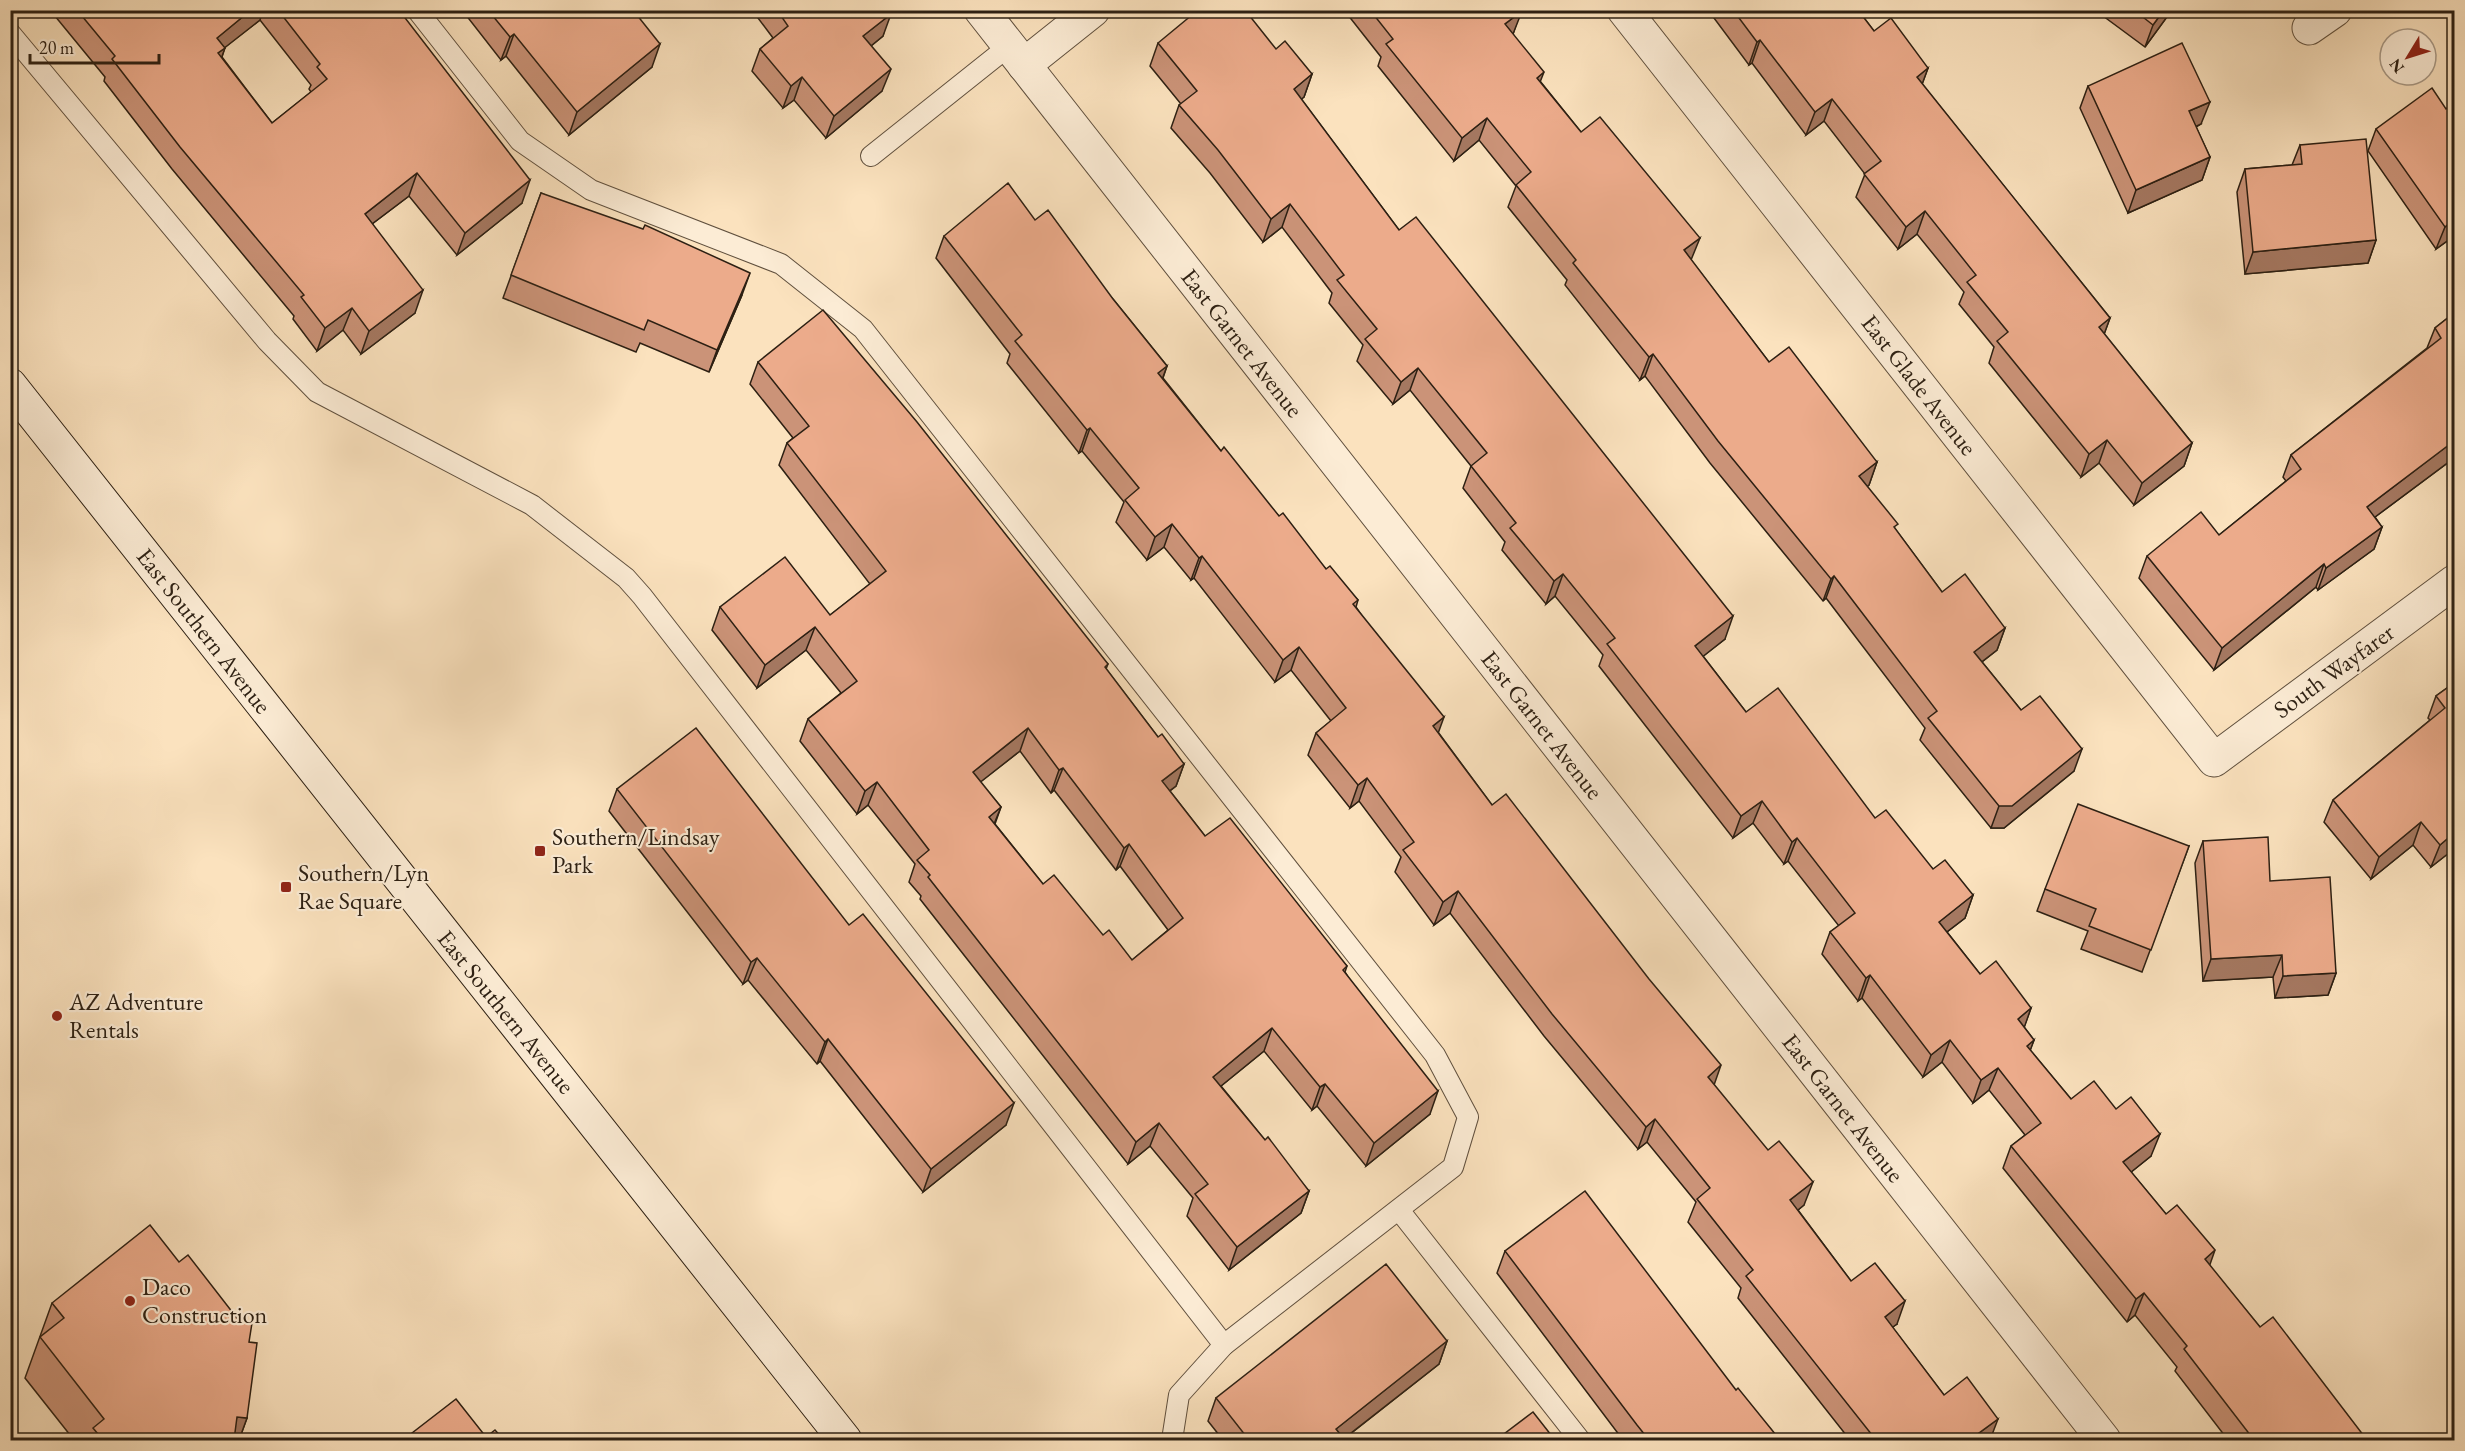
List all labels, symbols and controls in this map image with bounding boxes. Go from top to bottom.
scale bar [30,27,159,65]
north arrow [2378,27,2438,87]
text: 20 m [39,36,74,59]
text: N [2384,54,2409,77]
street label: East Garnet Avenue [1174,262,1310,424]
street label: East Glade Avenue [1855,308,1984,461]
street label: East Southern Avenue [130,542,279,720]
street label: South Wayfarer [2267,616,2400,725]
street label: East Garnet Avenue [1474,644,1610,806]
place label: Southern/Lindsay Park [552,821,720,880]
marker: Southern/Lindsay Park [533,844,547,858]
place label: Southern/Lyn Rae Square [298,857,430,916]
marker: Southern/Lyn Rae Square [279,880,293,894]
street label: East Southern Avenue [431,923,582,1100]
place label: AZ Adventure Rentals [68,986,203,1045]
marker: AZ Adventure Rentals [50,1009,64,1023]
street label: East Garnet Avenue [1775,1027,1911,1189]
place label: Daco Construction [142,1271,268,1330]
marker: Daco Construction [123,1294,137,1308]

